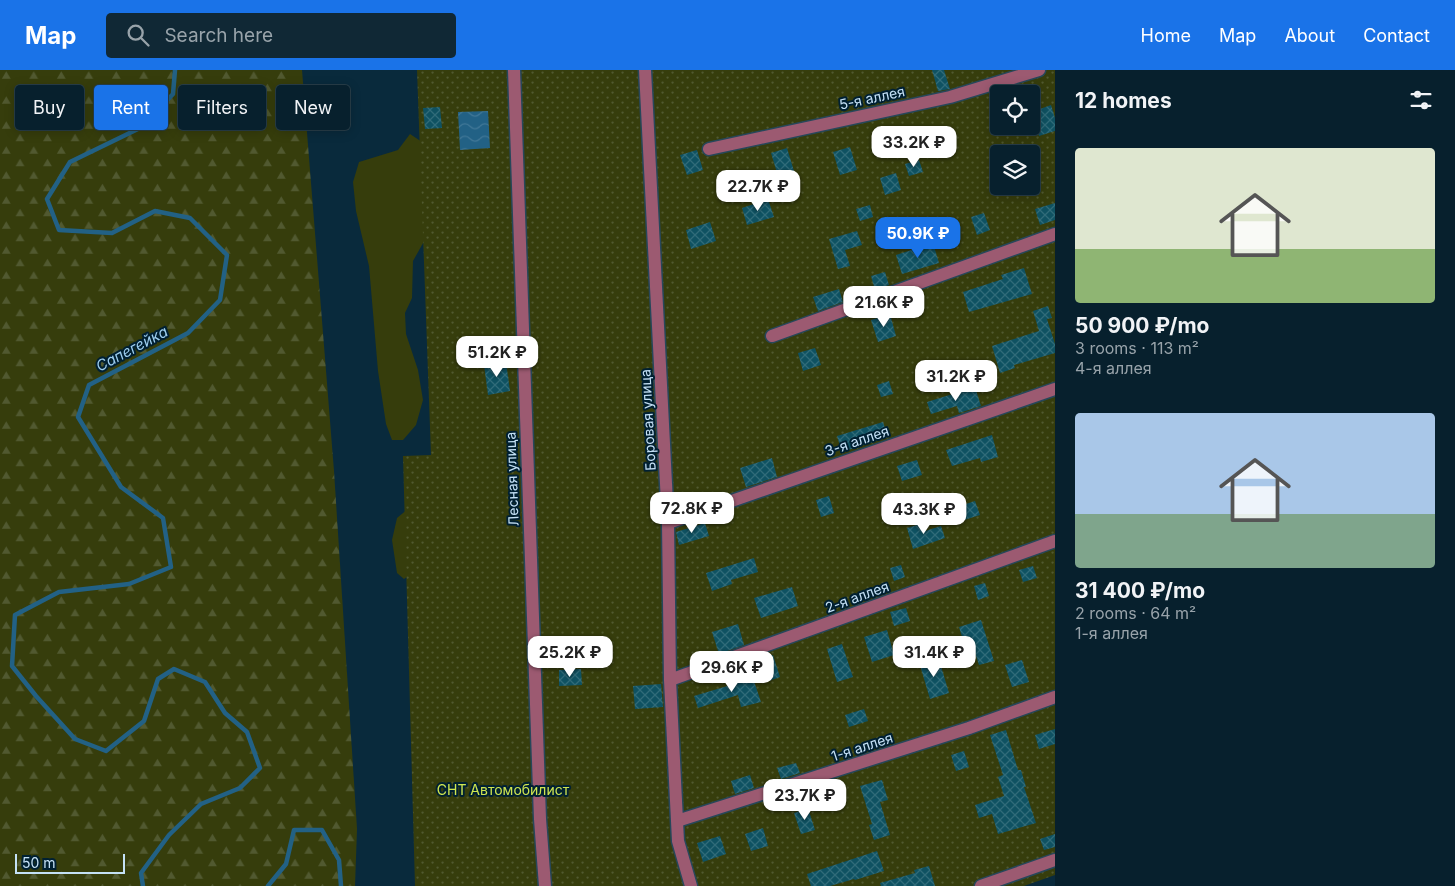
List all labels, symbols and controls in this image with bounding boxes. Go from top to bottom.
search box [106,13,456,58]
text: Map [25,21,76,50]
icon: search [124,21,152,49]
text: Search here [164,24,273,47]
text: Home [1141,25,1191,46]
text: Map [1219,25,1256,46]
text: About [1284,25,1335,46]
text: Contact [1363,25,1430,46]
street label: 5-я аллея [838,82,906,113]
chip: Buy [15,85,84,130]
chip: Rent [94,85,168,130]
chip: Filters [178,85,266,130]
chip: New [276,85,350,130]
map controls [990,85,1040,195]
button: locate [990,85,1040,135]
icon: filters [1407,86,1435,114]
text: 12 homes [1075,88,1172,113]
pin: 33.2K ₽ [868,126,960,168]
text: 33.2K ₽ [883,132,945,152]
button: layers [990,145,1040,195]
pin: 22.7K ₽ [712,170,804,212]
text: 22.7K ₽ [727,176,789,196]
icon: home [1210,180,1300,270]
pin: 50.9K ₽ [872,216,964,259]
text: 50.9K ₽ [886,223,950,243]
pin: 21.6K ₽ [838,286,930,328]
text: 21.6K ₽ [854,292,914,312]
text: 50 900 ₽/mo [1075,313,1209,338]
water label: Сапегейка [93,322,171,375]
pin: 51.2K ₽ [451,336,543,378]
text: 3 rooms · 113 m² [1075,338,1199,358]
text: 51.2K ₽ [467,342,527,362]
text: 4-я аллея [1075,358,1152,378]
pin: 31.2K ₽ [910,360,1002,402]
text: 31.2K ₽ [926,366,986,386]
street label: Боровая улица [636,369,659,471]
street label: 3-я аллея [823,422,891,459]
street label: Лесная улица [501,432,522,526]
icon: home [1210,445,1300,535]
pin: 72.8K ₽ [646,492,738,534]
pin: 43.3K ₽ [878,492,970,535]
text: 72.8K ₽ [661,498,723,518]
text: 43.3K ₽ [892,499,956,519]
street label: 2-я аллея [823,577,891,616]
text: 31 400 ₽/mo [1075,578,1205,603]
text: 2 rooms · 64 m² [1075,603,1196,623]
text: 1-я аллея [1075,623,1148,643]
pin: 25.2K ₽ [524,636,616,678]
pin: 31.4K ₽ [888,636,980,678]
text: 25.2K ₽ [539,642,601,662]
text: 31.4K ₽ [904,642,964,662]
pin: 29.6K ₽ [686,650,778,693]
text: 29.6K ₽ [701,657,763,677]
street label: 1-я аллея [829,729,895,764]
pin: 23.7K ₽ [759,778,851,821]
park label: СНТ Автомобилист [437,781,570,798]
text: 23.7K ₽ [774,785,836,805]
scale bar [15,851,125,874]
text: 50 m [22,854,56,871]

